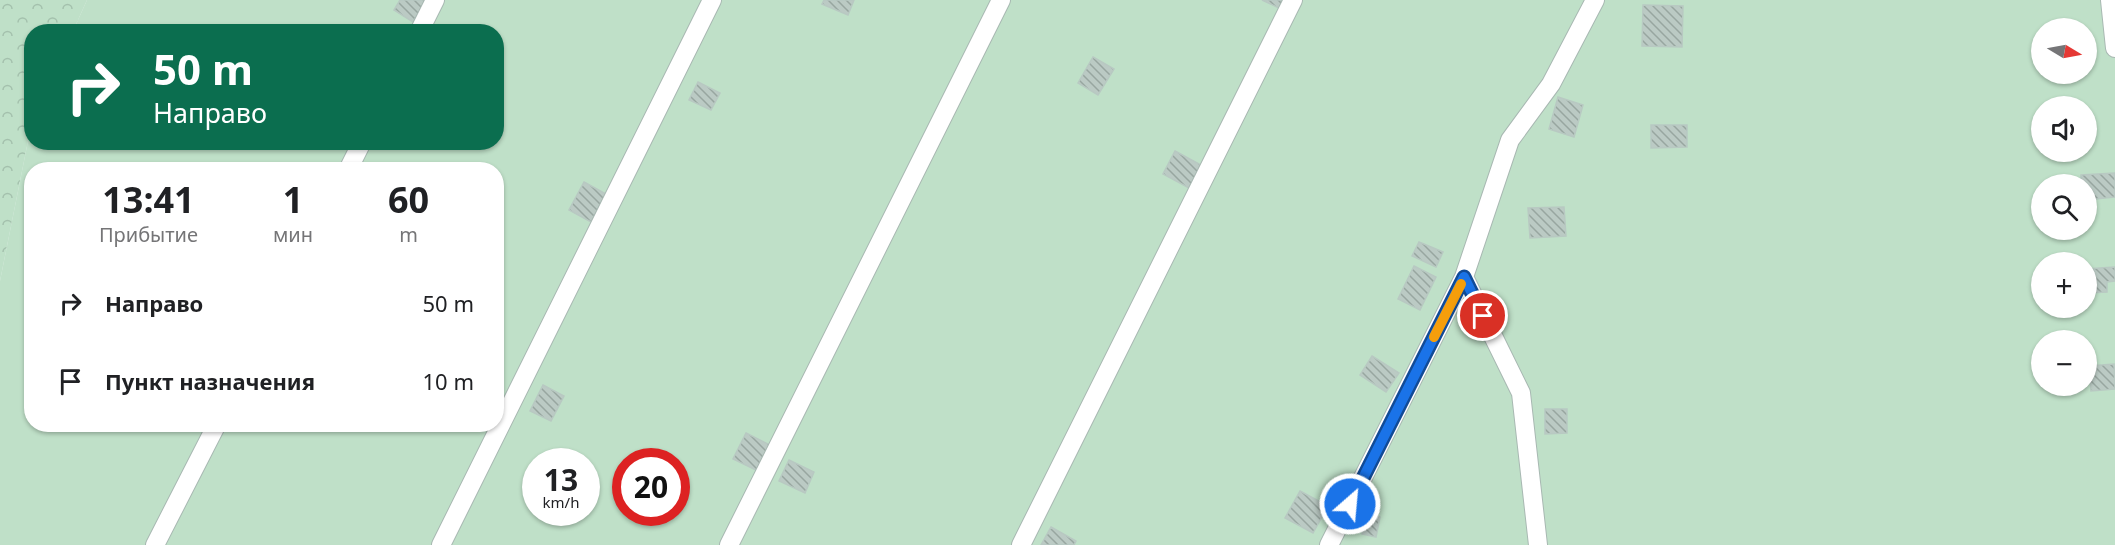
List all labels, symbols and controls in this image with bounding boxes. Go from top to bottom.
north arrow [2031,18,2097,84]
map controls [2031,18,2097,396]
text: 50 m [153,40,253,97]
icon: right [54,48,132,126]
text: Направо [153,94,267,131]
button: sound [2031,96,2097,162]
button: search [2031,174,2097,240]
text: 13:41 [102,175,195,224]
text: 1 [283,175,303,224]
text: 60 [388,175,429,224]
text: Прибытие [99,221,198,248]
text: мин [273,221,313,248]
text: m [399,221,418,248]
button: + [2031,252,2097,318]
icon: right [54,287,87,320]
text: Направо [105,288,203,318]
text: 50 m [423,288,474,318]
pin [1457,290,1508,341]
icon: arrive [1466,299,1499,332]
button: − [2031,330,2097,396]
icon: arrive [54,365,87,398]
text: Пункт назначения [105,366,315,396]
text: 10 m [423,366,474,396]
speed limit sign: 20 [612,448,690,526]
text: 13 [544,459,578,500]
position arrow [1318,472,1382,536]
text: km/h [543,492,579,512]

